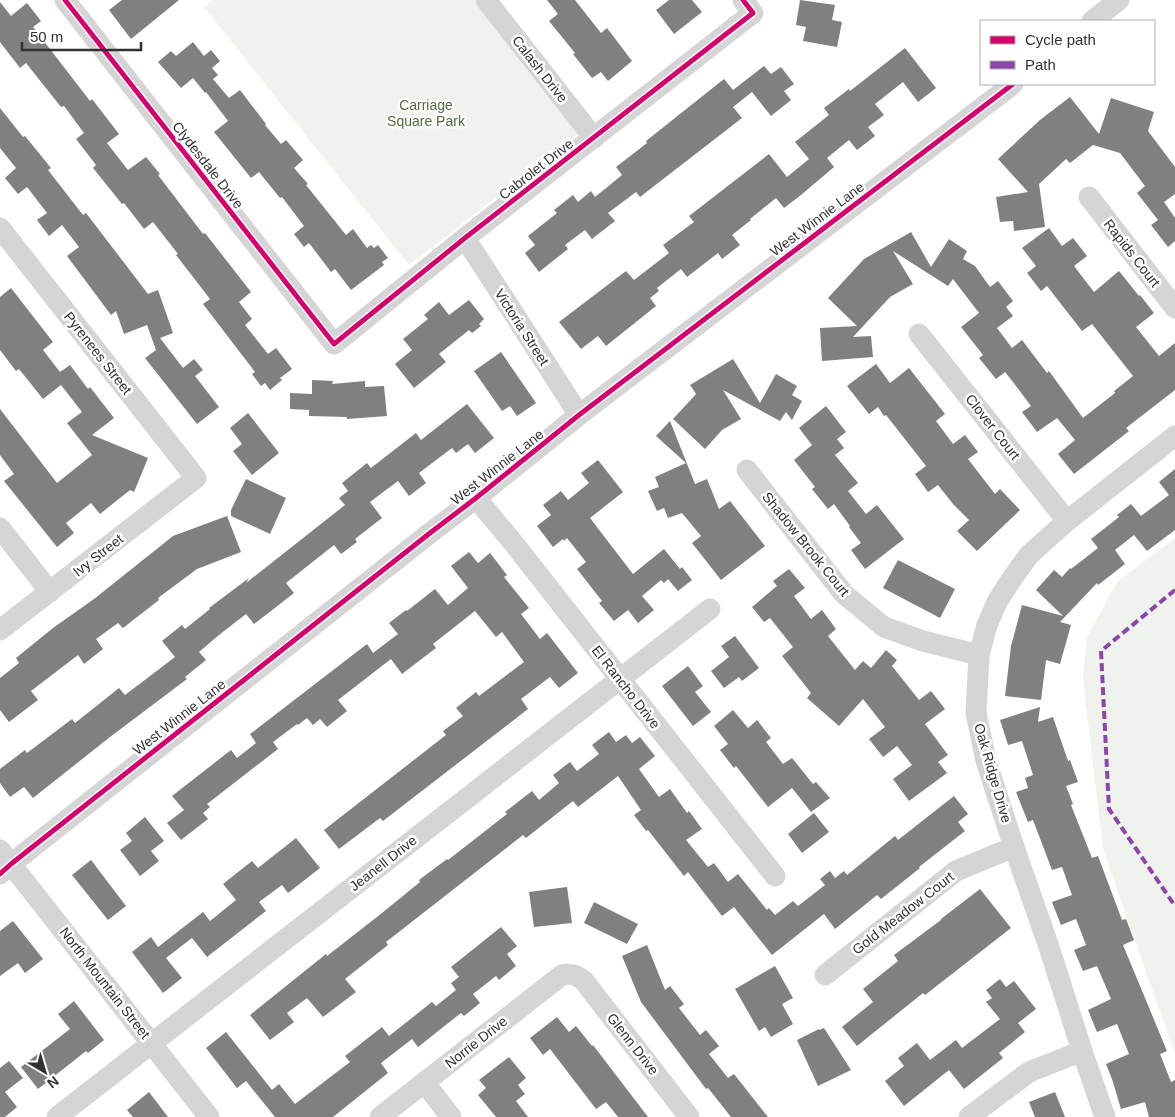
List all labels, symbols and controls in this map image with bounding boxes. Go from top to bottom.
scale bar [22,20,141,52]
legend [980,20,1155,85]
text: 50 m [30,28,63,45]
text: Cycle path [1025,31,1096,48]
street label: Calash Drive [509,32,571,106]
text: Path [1025,56,1056,73]
park label: Carriage Square Park [387,97,466,129]
street label: Clydesdale Drive [169,118,247,212]
street label: Cabrolet Drive [496,135,576,203]
street label: West Winnie Lane [767,178,867,259]
street label: Rapids Court [1101,216,1164,290]
street label: Victoria Street [491,286,553,368]
street label: Pyrenees Street [61,309,135,398]
street label: Clover Court [963,391,1024,463]
street label: West Winnie Lane [447,426,547,508]
street label: Shadow Brook Court [759,489,853,599]
street label: Ivy Street [70,530,126,580]
street label: El Rancho Drive [589,642,664,732]
street label: West Winnie Lane [129,676,229,758]
street label: Oak Ridge Drive [971,721,1015,825]
street label: Jeanell Drive [346,832,420,894]
street label: Gold Meadow Court [849,868,957,958]
street label: North Mountain Street [57,924,154,1042]
street label: Glenn Drive [604,1010,662,1078]
street label: Norrie Drive [442,1013,511,1071]
north arrow [20,1047,70,1097]
text: N [44,1073,62,1092]

